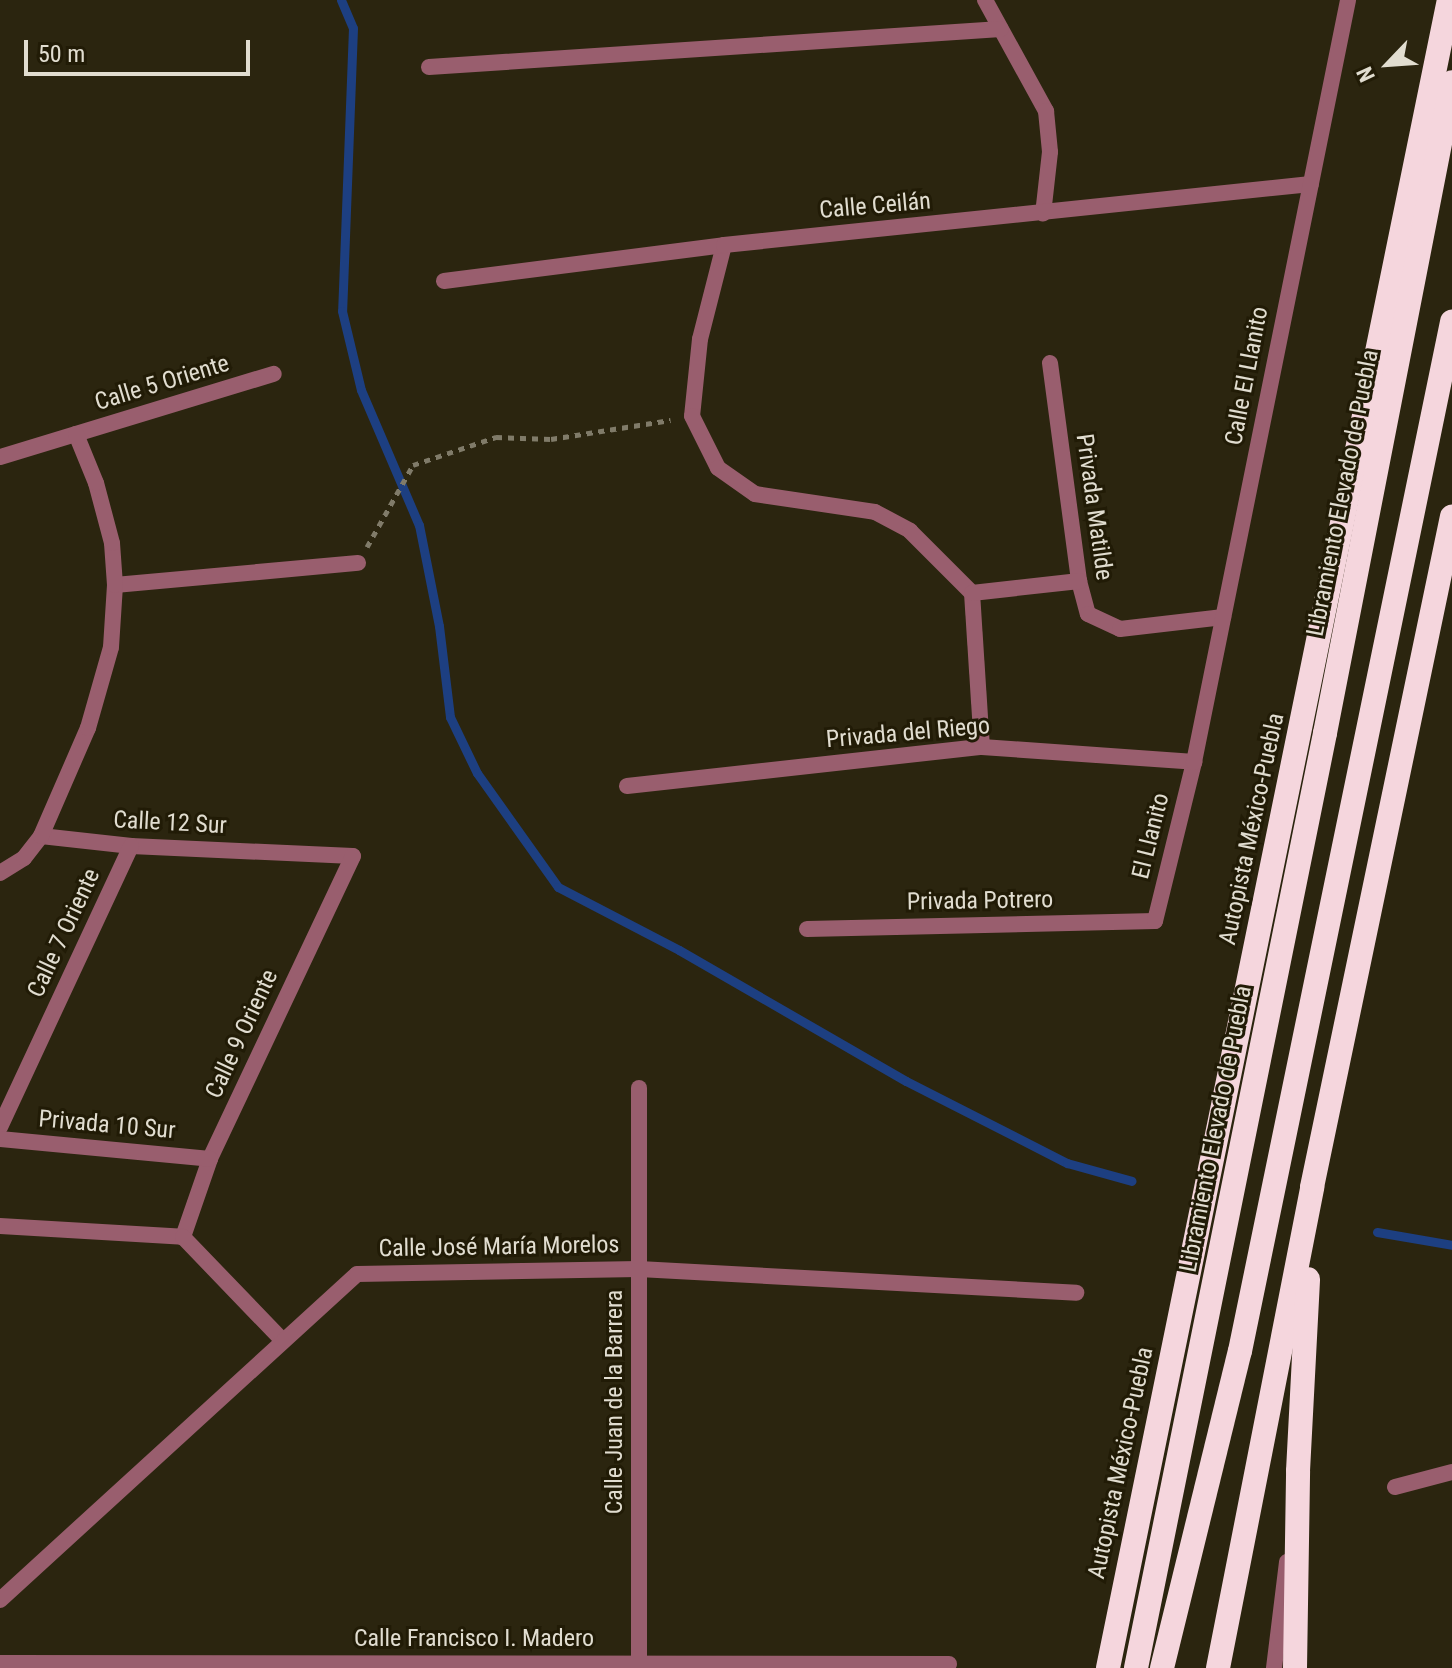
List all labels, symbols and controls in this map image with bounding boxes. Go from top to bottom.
scale bar [28,24,254,74]
north arrow [1348,24,1428,104]
text: 50 m [38,40,85,68]
text: N [1352,63,1380,86]
street label: Calle Ceilán [818,187,932,225]
street label: Calle El Llanito [1219,304,1275,448]
street label: Libramiento Elevado de Puebla [1301,347,1385,639]
street label: Calle 5 Oriente [91,349,233,417]
street label: Privada Matilde [1069,432,1119,582]
street label: Autopista México-Puebla [1213,711,1291,947]
street label: Privada del Riego [825,712,991,754]
street label: El Llanito [1126,790,1176,882]
street label: Calle 12 Sur [113,806,227,840]
street label: Calle 7 Oriente [22,864,106,1002]
street label: Privada Potrero [907,885,1053,917]
street label: Calle 9 Oriente [200,965,284,1103]
street label: Libramiento Elevado de Puebla [1174,983,1258,1275]
street label: Privada 10 Sur [37,1105,177,1145]
street label: Calle José María Morelos [378,1231,620,1263]
street label: Calle Juan de la Barrera [601,1290,629,1514]
street label: Autopista México-Puebla [1082,1345,1160,1581]
street label: Calle Francisco I. Madero [354,1625,594,1653]

